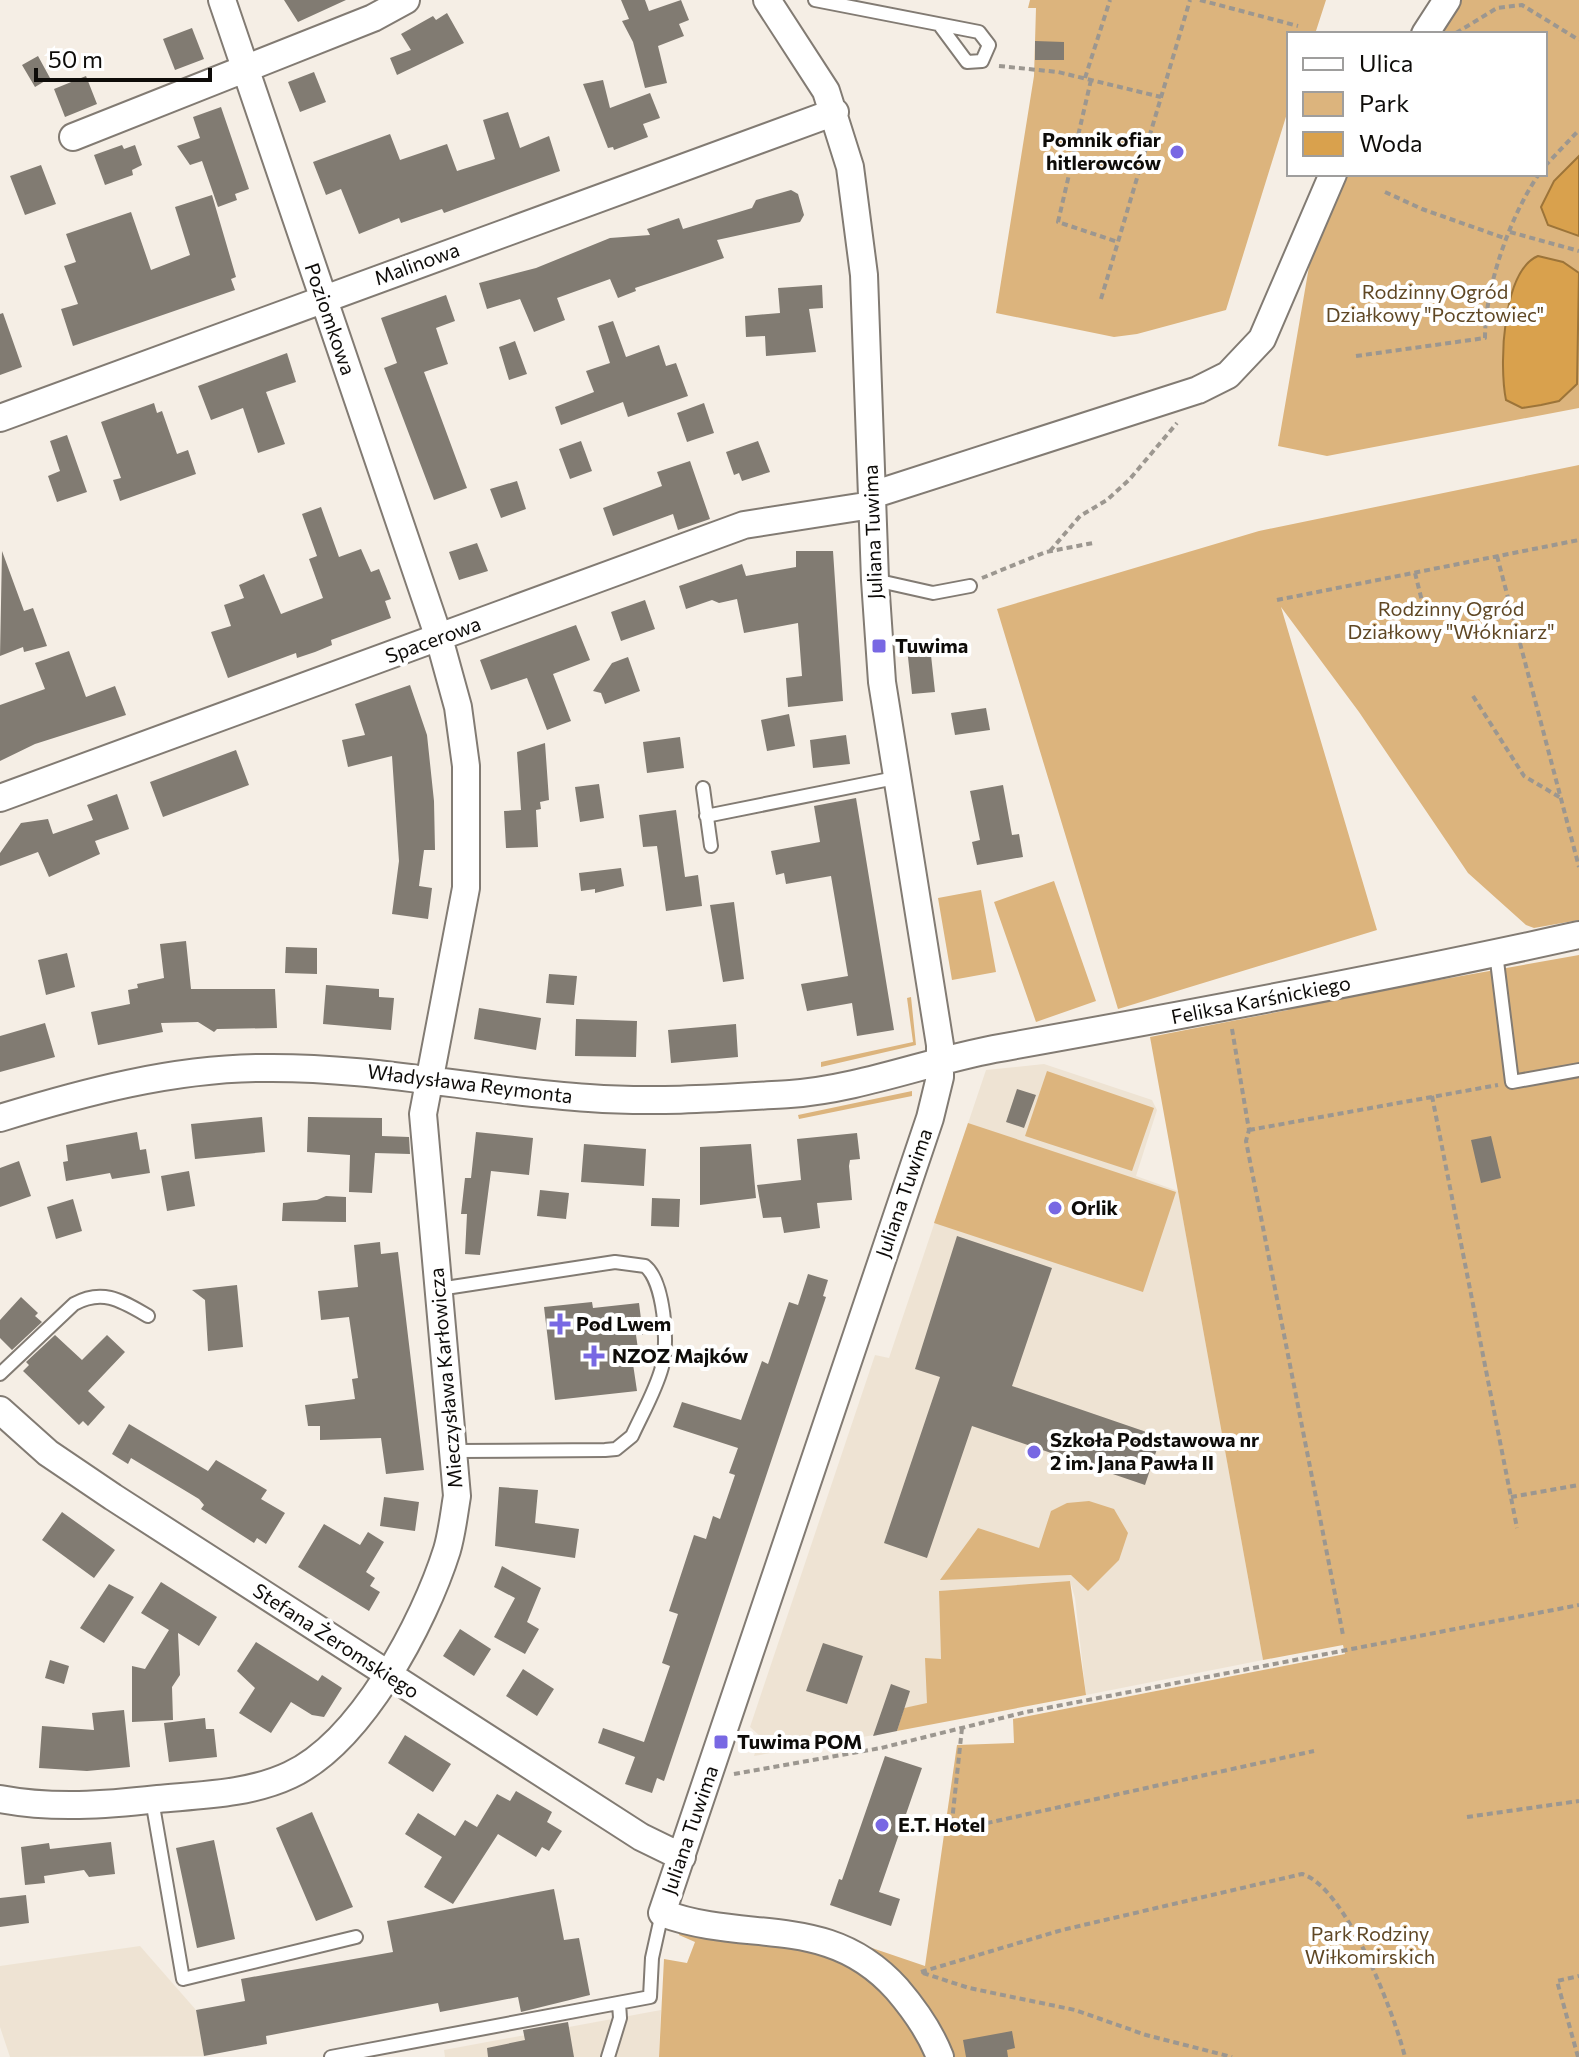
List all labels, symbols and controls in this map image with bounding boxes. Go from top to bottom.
scale bar [36,32,210,82]
legend [1287,32,1547,176]
text: 50 m [48,44,103,73]
text: Ulica [1359,48,1413,77]
text: Park [1359,88,1409,117]
place label: Pomnik ofiar hitlerowców [1042,127,1161,174]
text: Woda [1359,128,1423,157]
marker: Pomnik ofiar hitlerowców [1168,143,1186,161]
street label: Malinowa [371,237,463,290]
street label: Poziomkowa [301,260,361,378]
park label: Rodzinny Ogród Działkowy "Pocztowiec" [1326,279,1544,326]
street label: Juliana Tuwima [858,464,886,600]
park label: Rodzinny Ogród Działkowy "Włókniarz" [1347,596,1555,643]
street label: Spacerowa [382,611,484,667]
place label: Tuwima [895,633,968,657]
marker: Tuwima [870,637,888,655]
street label: Feliksa Karśnickiego [1169,970,1353,1028]
street label: Władysława Reymonta [366,1059,574,1108]
street label: Juliana Tuwima [870,1125,936,1260]
place label: Orlik [1071,1195,1119,1219]
marker: Orlik [1046,1199,1064,1217]
street label: Mieczysława Karłowicza [423,1267,467,1489]
place label: Pod Lwem [576,1311,671,1335]
marker: Pod Lwem [551,1315,569,1333]
place label: NZOZ Majków [612,1343,749,1367]
marker: NZOZ Majków [583,1345,605,1367]
place label: Szkoła Podstawowa nr 2 im. Jana Pawła II [1050,1427,1259,1474]
marker: Szkoła Podstawowa nr 2 im. Jana Pawła II [1025,1443,1043,1461]
street label: Stefana Żeromskiego [249,1577,424,1703]
place label: Tuwima POM [737,1729,862,1753]
marker: Tuwima POM [712,1733,730,1751]
street label: Juliana Tuwima [656,1762,722,1897]
place label: E.T. Hotel [898,1812,985,1836]
marker: E.T. Hotel [873,1816,891,1834]
park label: Park Rodziny Wiłkomirskich [1305,1921,1435,1968]

